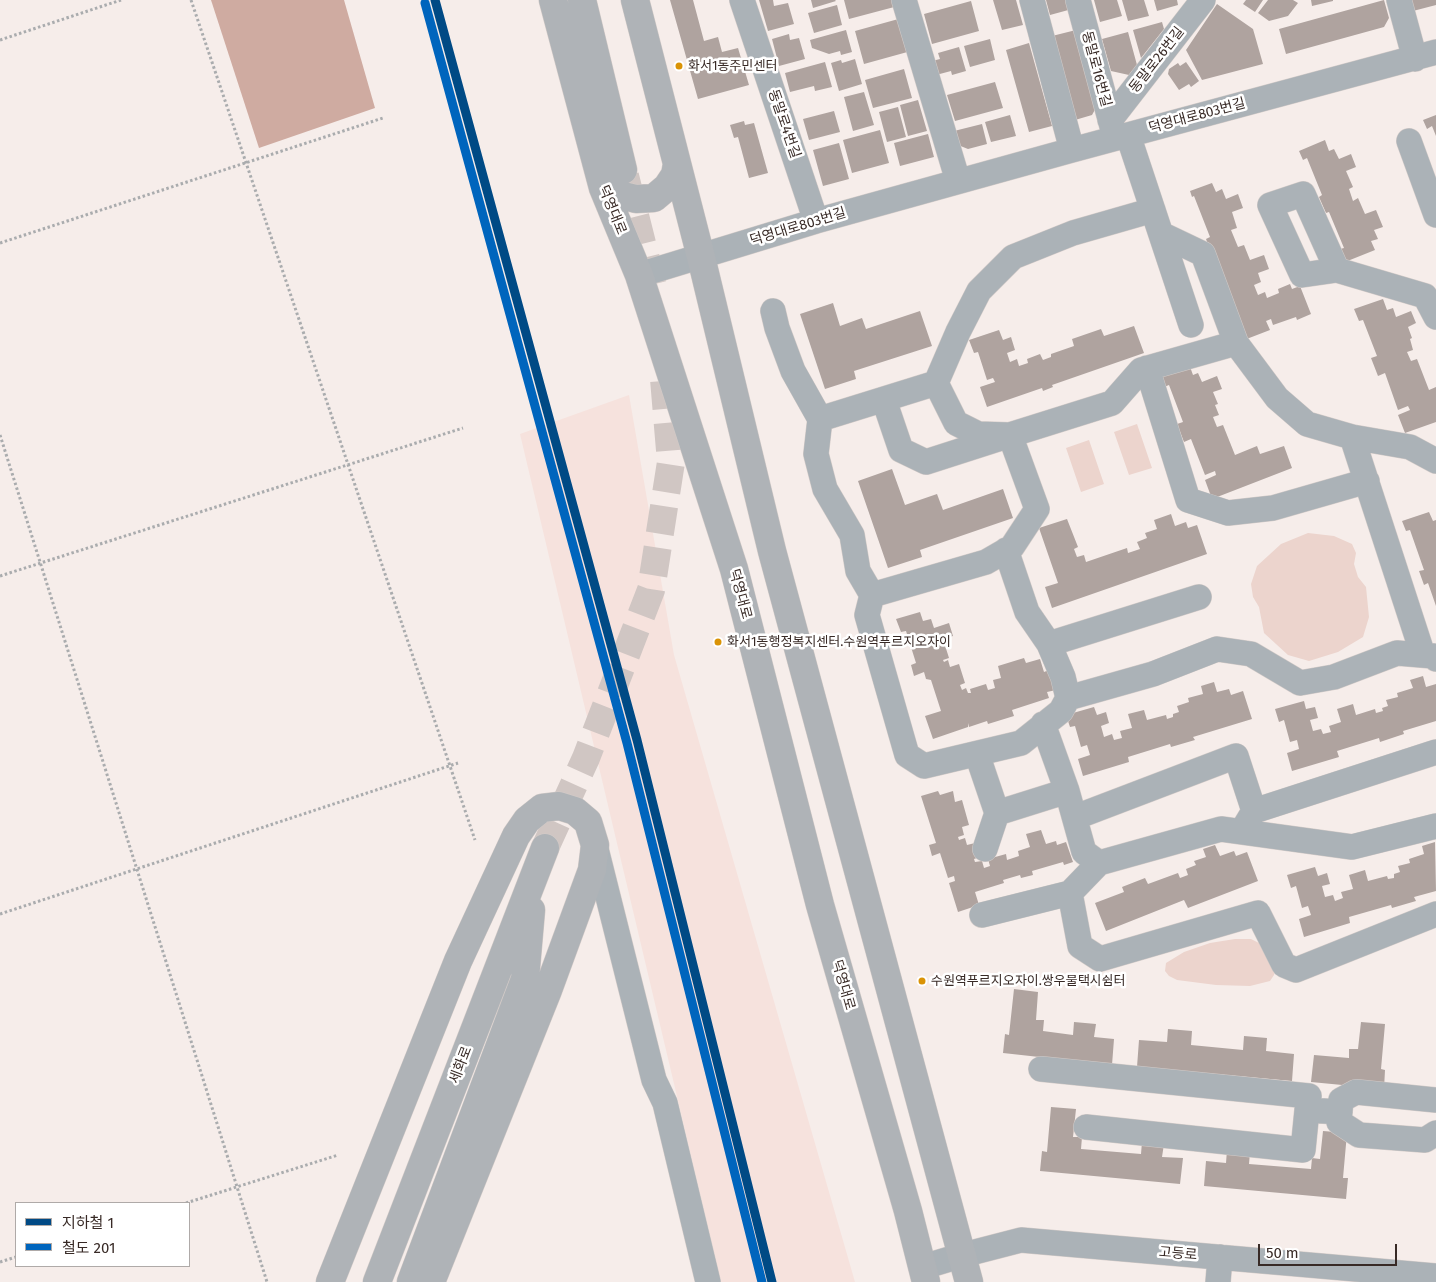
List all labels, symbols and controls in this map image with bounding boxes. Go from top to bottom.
street label: 동말로26번길 [1126,24,1188,96]
street label: 동말로16번길 [1078,29,1114,109]
place label: 화서1동주민센터 [688,58,777,74]
marker: 화서1동주민센터 [674,61,684,71]
street label: 동말로4번길 [764,87,804,161]
street label: 덕영대로803번길 [1147,95,1247,137]
street label: 덕영대로 [595,183,629,237]
street label: 덕영대로803번길 [748,204,848,250]
street label: 덕영대로 [725,567,755,621]
place label: 화서1동행정복지센터.수원역푸르지오자이 [727,634,951,650]
marker: 화서1동행정복지센터.수원역푸르지오자이 [713,637,723,647]
street label: 덕영대로 [828,958,858,1012]
place label: 수원역푸르지오자이.쌍우물택시쉼터 [931,973,1125,989]
marker: 수원역푸르지오자이.쌍우물택시쉼터 [917,976,927,986]
street label: 세화로 [446,1044,476,1086]
legend [15,1202,190,1267]
text: 지하철 1 [62,1214,114,1232]
scale bar [1261,1234,1400,1266]
text: 철도 201 [62,1239,116,1257]
street label: 고등로 [1158,1244,1198,1264]
text: 50 m [1266,1244,1299,1262]

